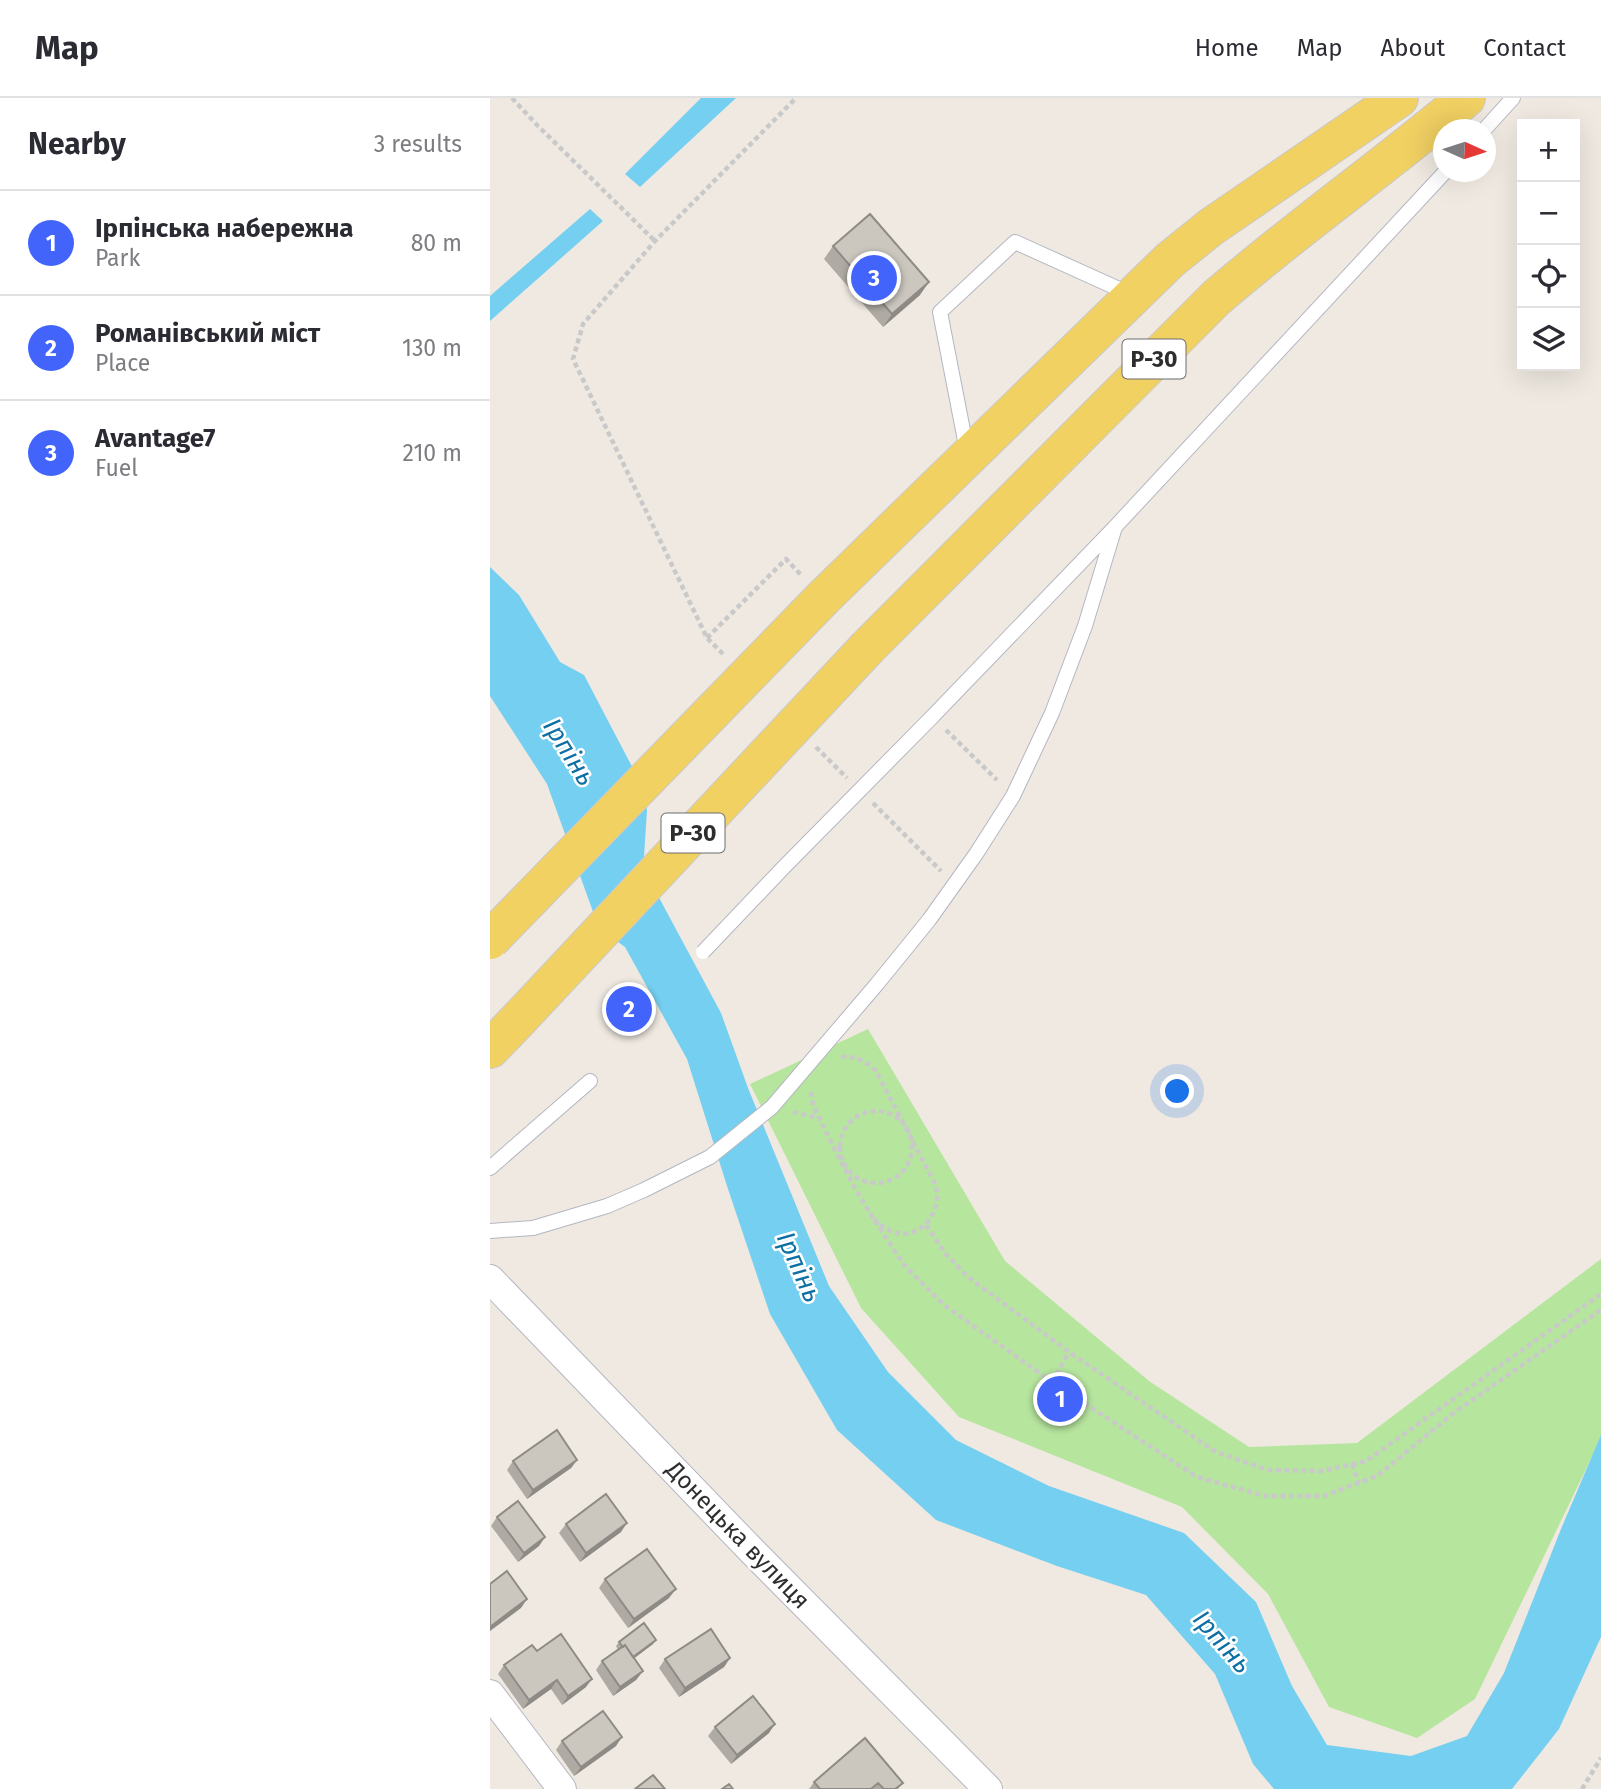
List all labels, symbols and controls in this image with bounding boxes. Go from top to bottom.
text: Map [35,28,99,68]
text: Home [1195,34,1259,62]
text: Map [1297,34,1343,62]
text: About [1381,34,1445,62]
text: Contact [1483,34,1566,62]
north arrow [1433,119,1496,182]
map controls [1517,119,1580,371]
button: + [1517,119,1580,182]
text: Nearby [28,126,126,162]
text: 3 results [374,130,462,158]
button: − [1517,182,1580,245]
text: Ірпінська набережна [95,213,354,244]
text: 1 [46,229,56,257]
text: 80 m [411,229,462,257]
text: Park [95,244,140,272]
button: locate [1517,245,1580,308]
pin: 3 [851,252,897,304]
button: layers [1517,308,1580,371]
text: Романівський міст [95,318,320,349]
text: 2 [45,334,57,362]
text: 130 m [402,334,462,362]
road number: Р-30 [1122,340,1186,378]
text: Place [95,349,150,377]
text: Avantage7 [95,423,215,454]
text: 3 [45,439,57,467]
text: 210 m [403,439,462,467]
text: Fuel [95,454,138,482]
water label: Ірпінь [536,713,602,791]
road number: Р-30 [662,814,724,852]
pin: 2 [606,983,652,1035]
your location [1160,1074,1194,1108]
water label: Ірпінь [770,1227,828,1307]
pin: 1 [1037,1373,1083,1425]
street label: Донецька вулиця [660,1455,816,1615]
water label: Ірпінь [1186,1604,1258,1680]

